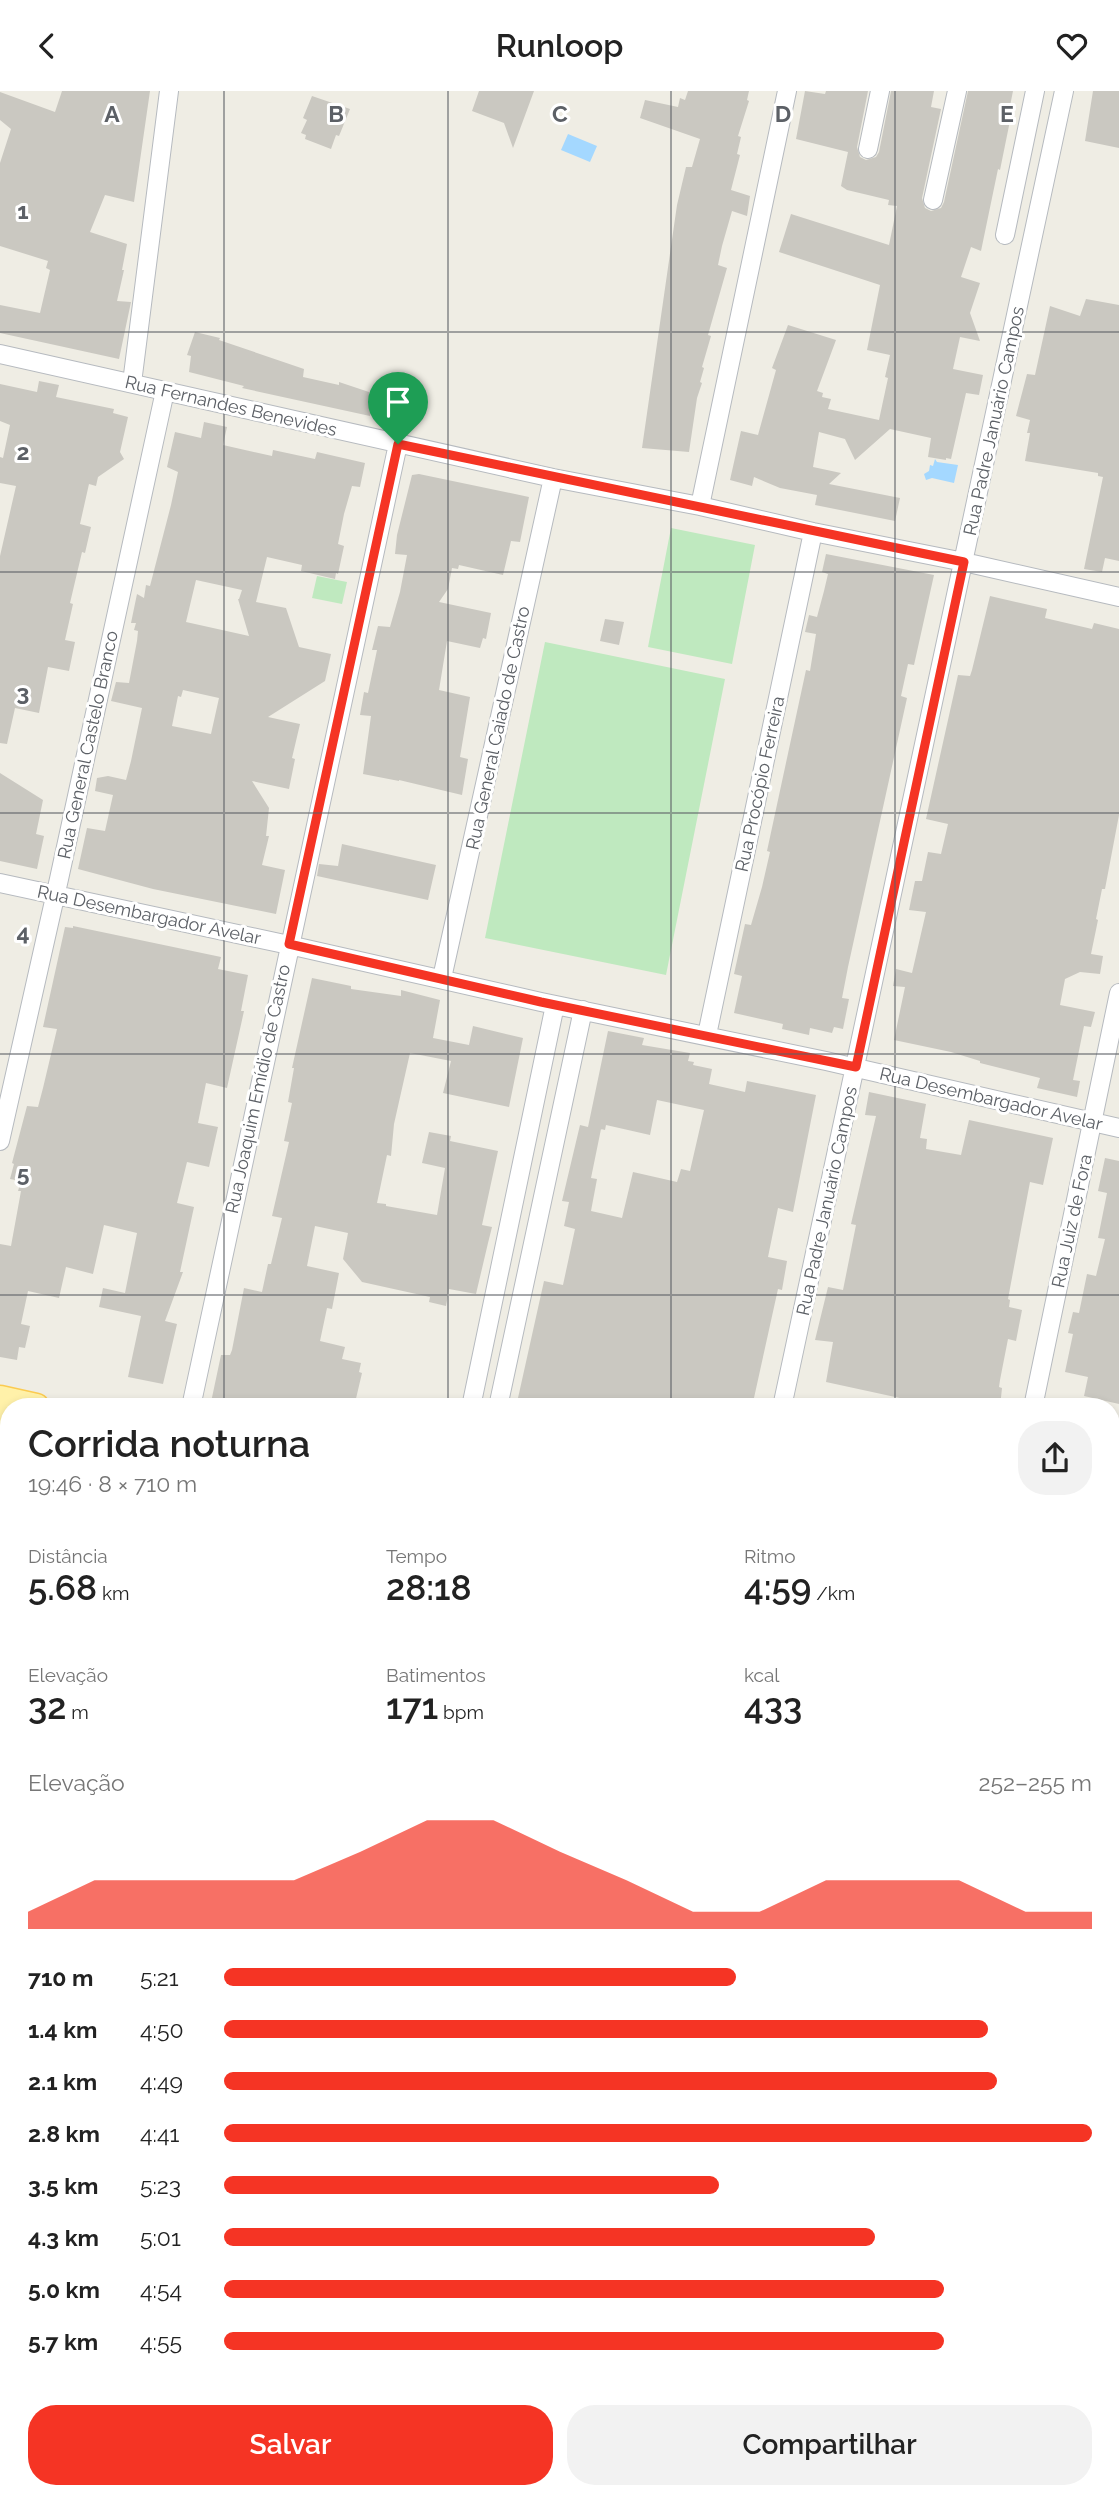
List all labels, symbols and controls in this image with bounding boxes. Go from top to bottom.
icon: back [28,27,66,65]
text: Runloop [496,27,623,64]
icon: heart [1053,27,1091,65]
text: A [104,100,120,127]
text: B [328,100,344,127]
text: C [552,100,568,127]
text: D [775,100,791,127]
text: E [1000,100,1014,127]
text: 1 [17,197,29,224]
street label: Rua Padre Januário Campos [959,304,1028,537]
street label: Rua Fernandes Benevides [123,371,339,440]
pin [368,372,428,444]
icon: arrive [379,383,417,421]
text: 2 [17,438,29,465]
street label: Rua General Caiado de Castro [461,604,534,852]
street label: Rua General Castelo Branco [53,629,122,861]
text: 3 [17,679,29,706]
street label: Rua Procópio Ferreira [731,694,788,874]
street label: Rua Desembargador Avelar [35,881,264,949]
text: 4 [16,919,30,946]
street label: Rua Joaquim Emídio de Castro [221,962,294,1215]
street label: Rua Desembargador Avelar [878,1063,1105,1135]
street label: Rua Padre Januário Campos [792,1084,861,1317]
street label: Rua Juiz de Fora [1047,1152,1096,1290]
text: 5 [17,1160,30,1187]
text: Corrida noturna [28,1421,310,1466]
button: share [1018,1421,1092,1495]
text: 19:46 · 8 × 710 m [28,1470,197,1497]
text: Distância [28,1545,108,1567]
text: Tempo [386,1545,447,1567]
text: Ritmo [744,1545,796,1567]
text: 5.68 [28,1567,97,1608]
text: 28:18 [386,1567,472,1608]
text: 4:59 [744,1567,811,1608]
text: km [97,1582,129,1604]
text: /km [811,1582,855,1604]
text: Elevação [28,1664,108,1686]
text: Batimentos [386,1664,486,1686]
text: kcal [744,1664,780,1686]
text: 32 [28,1686,66,1727]
text: 171 [386,1686,438,1727]
text: 433 [744,1686,802,1727]
text: m [66,1701,89,1723]
text: bpm [438,1701,484,1723]
text: Elevação [28,1769,125,1796]
text: 252–255 m [978,1769,1092,1796]
text: 710 m [28,1964,93,1991]
text: 5:21 [140,1964,179,1991]
text: 1.4 km [28,2016,97,2043]
text: 4:50 [140,2016,184,2043]
text: 2.1 km [28,2068,97,2095]
text: 4:49 [140,2068,183,2095]
text: 2.8 km [28,2120,100,2147]
text: 4:41 [140,2120,179,2147]
text: 3.5 km [28,2172,99,2199]
text: 5:23 [140,2172,181,2199]
text: 4.3 km [28,2224,99,2251]
text: 5:01 [140,2224,181,2251]
text: 5.0 km [28,2276,100,2303]
text: 4:54 [140,2276,182,2303]
text: 5.7 km [28,2328,98,2355]
text: 4:55 [140,2328,182,2355]
button: Salvar [28,2405,553,2485]
button: Compartilhar [567,2405,1092,2485]

